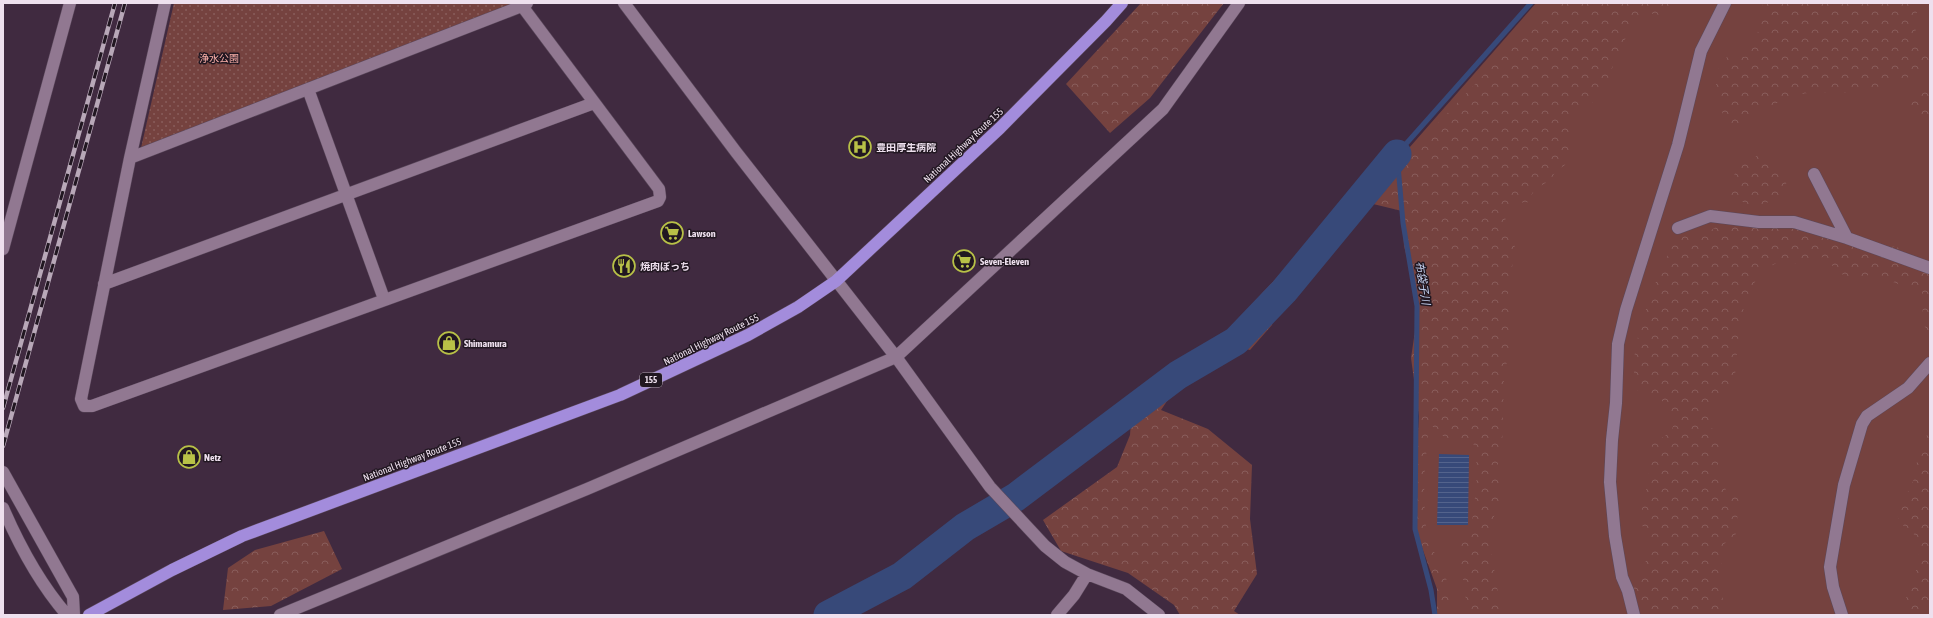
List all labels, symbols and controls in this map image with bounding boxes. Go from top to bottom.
park label: 浄水公園 [199,53,239,64]
street label: National Highway Route 155 [921,105,1006,185]
hospital icon: 豊田厚生病院 [847,134,873,160]
place label: 豊田厚生病院 [876,142,936,153]
supermarket icon: Lawson [659,220,685,246]
place label: Lawson [688,228,716,239]
supermarket icon: Seven-Eleven [951,248,977,274]
restaurant icon: 焼肉ぼっち [611,253,637,279]
place label: Seven-Eleven [980,256,1029,267]
water label: 布袋子川 [1414,260,1433,307]
place label: 焼肉ぼっち [640,261,690,272]
street label: National Highway Route 155 [662,311,761,367]
shop icon: Shimamura [436,330,462,356]
place label: Shimamura [464,338,507,349]
road number: 155 [640,373,662,387]
street label: National Highway Route 155 [361,435,463,483]
shop icon: Netz [176,444,202,470]
place label: Netz [204,452,221,463]

